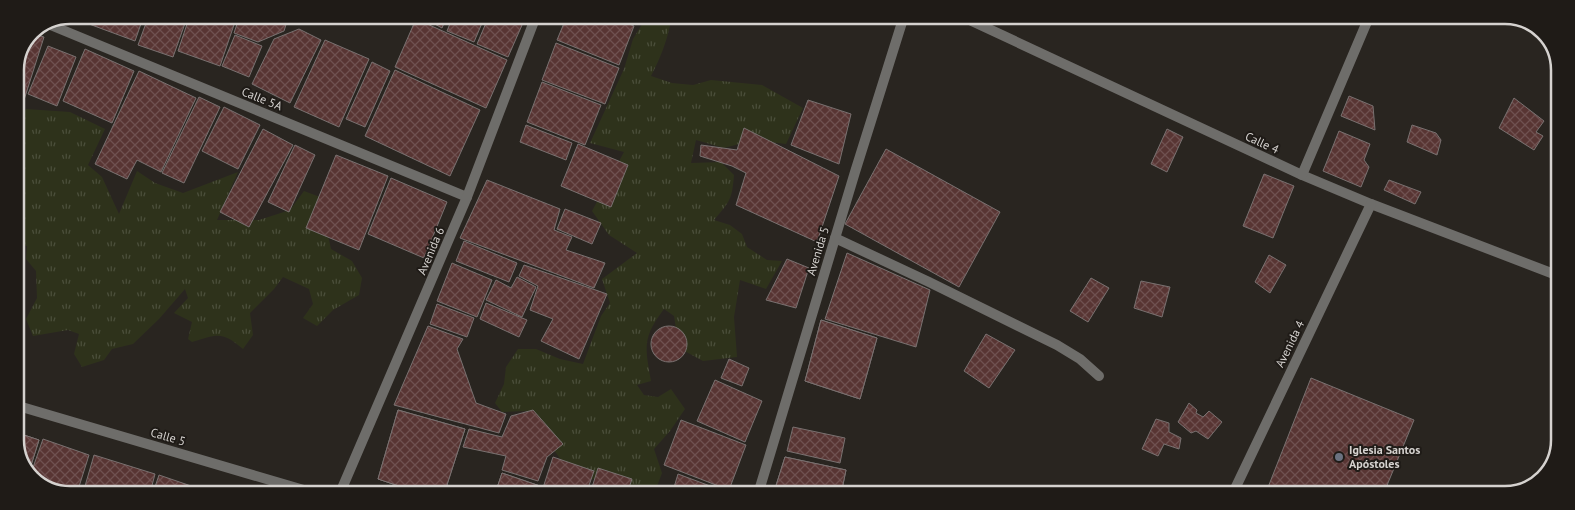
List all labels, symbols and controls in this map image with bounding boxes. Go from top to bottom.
street label: Calle 5A [240,84,285,113]
street label: Calle 4 [1243,128,1282,157]
street label: Avenida 6 [414,225,447,277]
street label: Avenida 5 [803,225,832,277]
street label: Avenida 4 [1272,317,1308,370]
street label: Calle 5 [149,424,187,449]
place label: Iglesia Santos Apóstoles [1349,442,1420,471]
marker: Iglesia Santos Apóstoles [1333,451,1345,463]

